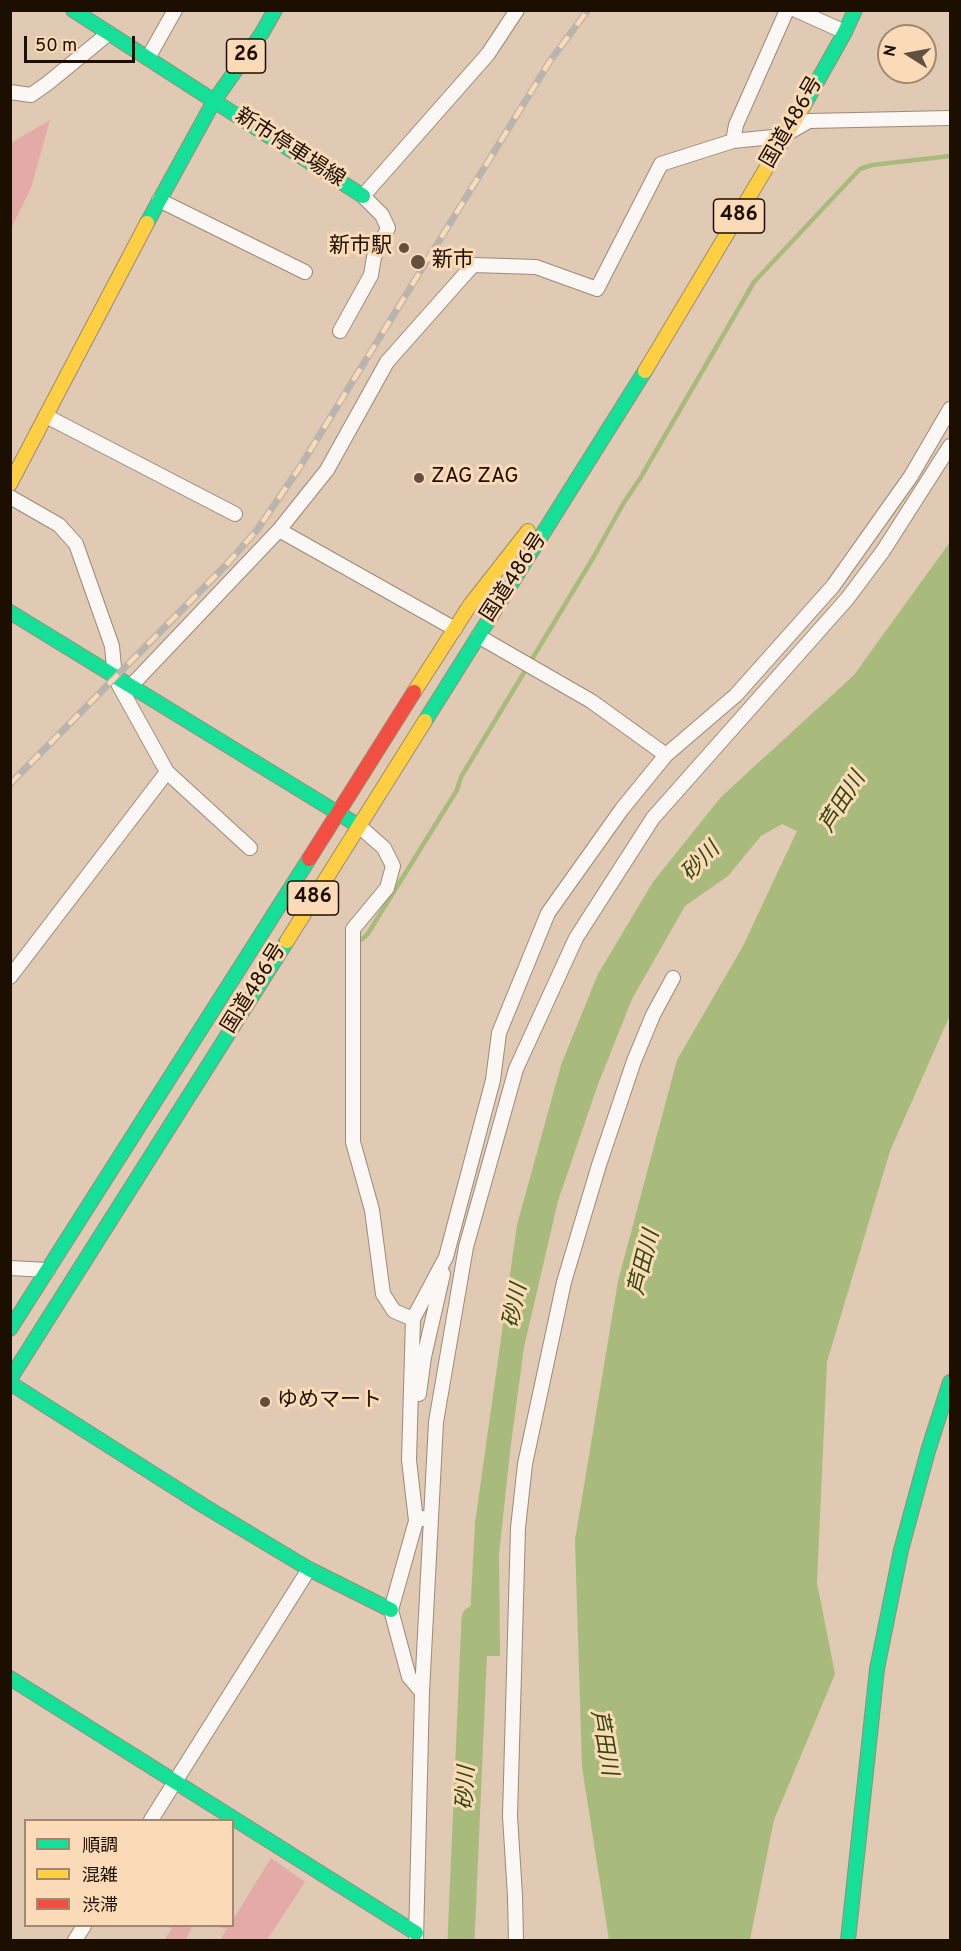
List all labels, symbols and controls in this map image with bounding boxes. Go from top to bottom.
scale bar [27,24,138,62]
north arrow [877,24,937,84]
text: 50 m [35,35,77,58]
road number: 26 [226,39,266,73]
text: N [880,43,902,58]
street label: 国道486号 [757,73,829,173]
street label: 新市停車場線 [229,104,349,194]
road number: 486 [714,199,764,233]
place label: 新市駅 [329,235,392,261]
marker: 新市駅 [397,241,411,255]
place label: 新市 [432,249,474,275]
marker: 新市 [409,253,427,271]
place label: ZAG ZAG [431,465,519,491]
marker: ZAG ZAG [412,471,426,485]
street label: 国道486号 [477,529,553,627]
water label: 芦田川 [815,768,873,838]
water label: 砂川 [677,838,727,888]
road number: 486 [288,881,338,915]
street label: 国道486号 [217,939,293,1039]
water label: 芦田川 [625,1228,667,1298]
water label: 砂川 [500,1282,534,1330]
place label: ゆめマート [277,1389,382,1415]
marker: ゆめマート [258,1395,272,1409]
water label: 芦田川 [583,1708,621,1778]
water label: 砂川 [454,1765,482,1811]
legend [24,1819,234,1927]
text: 順調 [82,1835,118,1858]
text: 混雑 [82,1865,118,1888]
text: 渋滞 [82,1895,118,1918]

